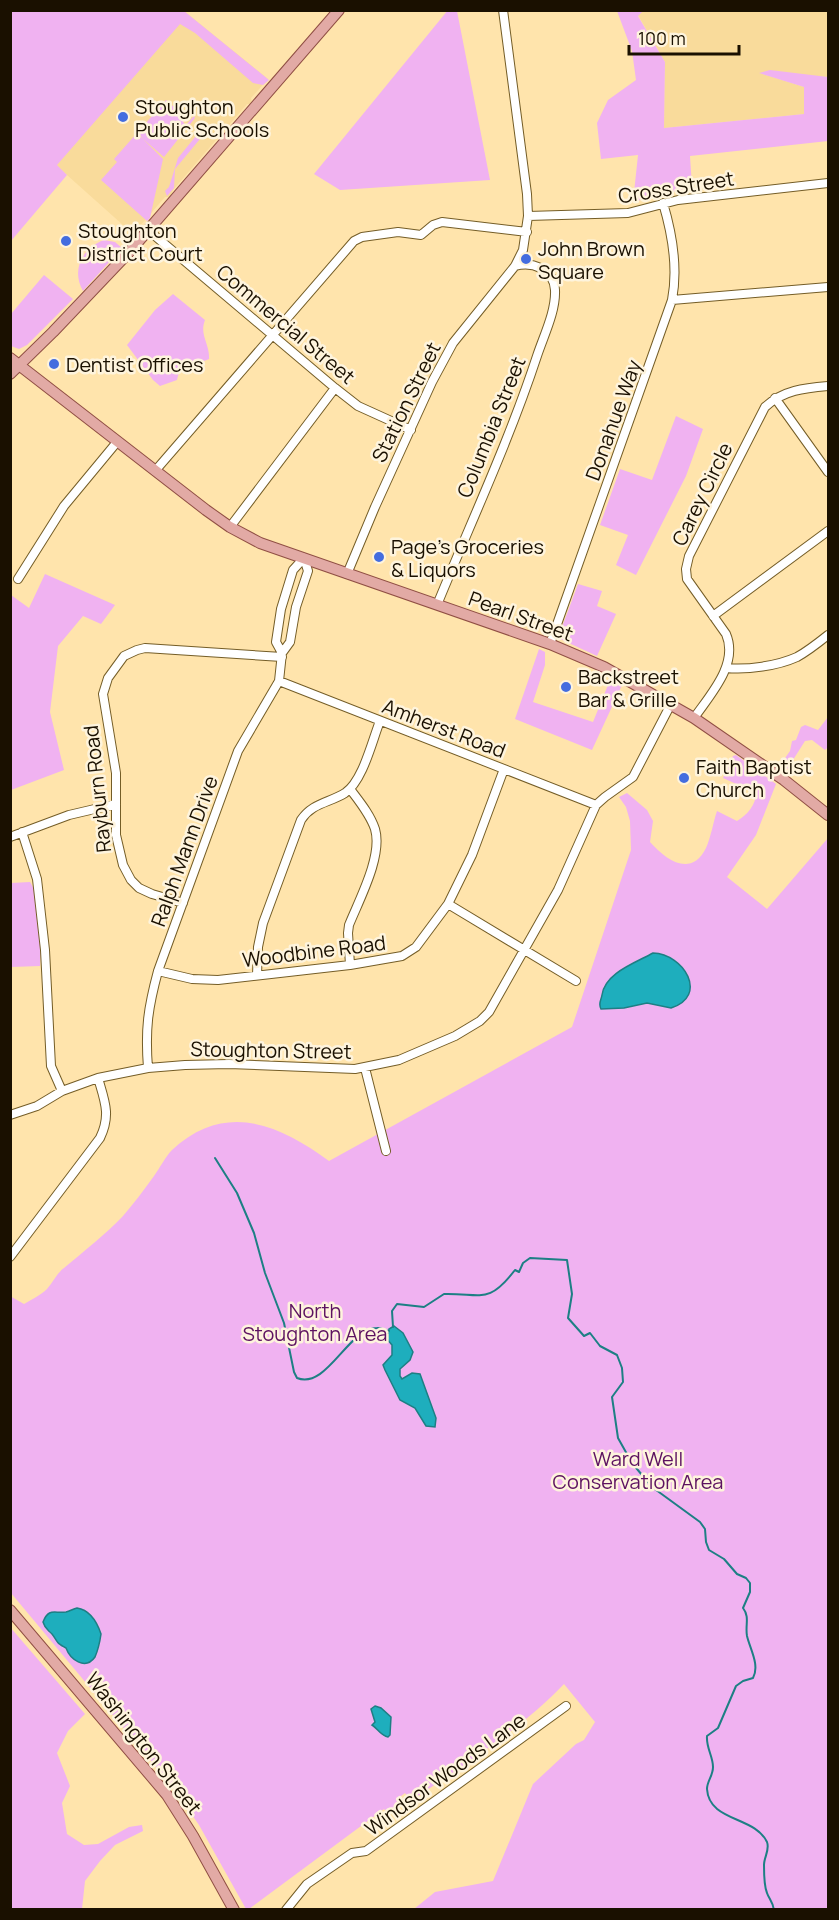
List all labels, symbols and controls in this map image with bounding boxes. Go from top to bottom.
scale bar [629,18,738,56]
text: 100 m [638,26,686,50]
place label: Stoughton Public Schools [135,93,269,143]
marker: Stoughton Public Schools [116,110,130,124]
street label: Cross Street [616,165,736,209]
place label: Stoughton District Court [78,217,203,267]
marker: Stoughton District Court [59,234,73,248]
place label: John Brown Square [538,235,645,285]
marker: John Brown Square [519,252,533,266]
street label: Commercial Street [211,258,361,390]
street label: Station Street [365,337,447,467]
place label: Dentist Offices [66,351,204,378]
street label: Columbia Street [450,352,532,502]
street label: Donahue Way [579,355,647,484]
marker: Dentist Offices [47,357,61,371]
street label: Carey Circle [665,438,739,550]
place label: Page's Groceries & Liquors [391,533,544,583]
marker: Page's Groceries & Liquors [372,550,386,564]
street label: Pearl Street [465,585,577,647]
place label: Backstreet Bar & Grille [578,663,679,713]
marker: Backstreet Bar & Grille [559,680,573,694]
street label: Amherst Road [379,692,509,764]
street label: Rayburn Road [77,724,117,854]
place label: Faith Baptist Church [696,753,812,803]
marker: Faith Baptist Church [677,771,691,785]
street label: Ralph Mann Drive [144,772,224,930]
street label: Woodbine Road [241,929,387,973]
street label: Stoughton Street [190,1035,352,1065]
park label: North Stoughton Area [243,1297,387,1347]
park label: Ward Well Conservation Area [553,1445,723,1495]
street label: Washington Street [80,1666,208,1820]
street label: Windsor Woods Lane [359,1706,531,1842]

